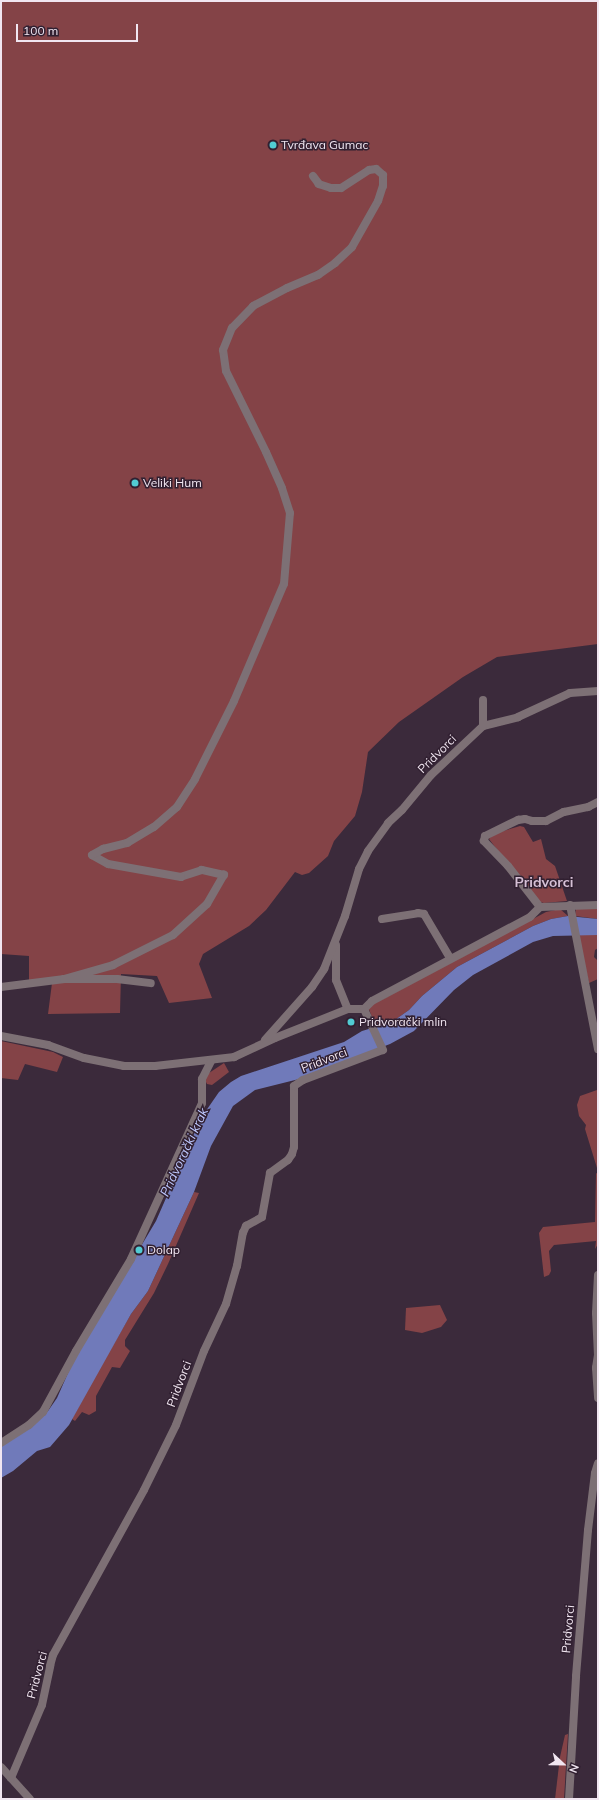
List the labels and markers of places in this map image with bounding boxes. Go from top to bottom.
place label: Tvrđava Gumac [281,138,368,152]
marker: Tvrđava Gumac [268,140,278,150]
place label: Veliki Hum [143,476,202,490]
marker: Veliki Hum [130,478,140,488]
place label: Pridvorački mlin [359,1015,447,1029]
marker: Pridvorački mlin [346,1017,356,1027]
place label: Dolap [147,1243,180,1257]
marker: Dolap [134,1245,144,1255]

